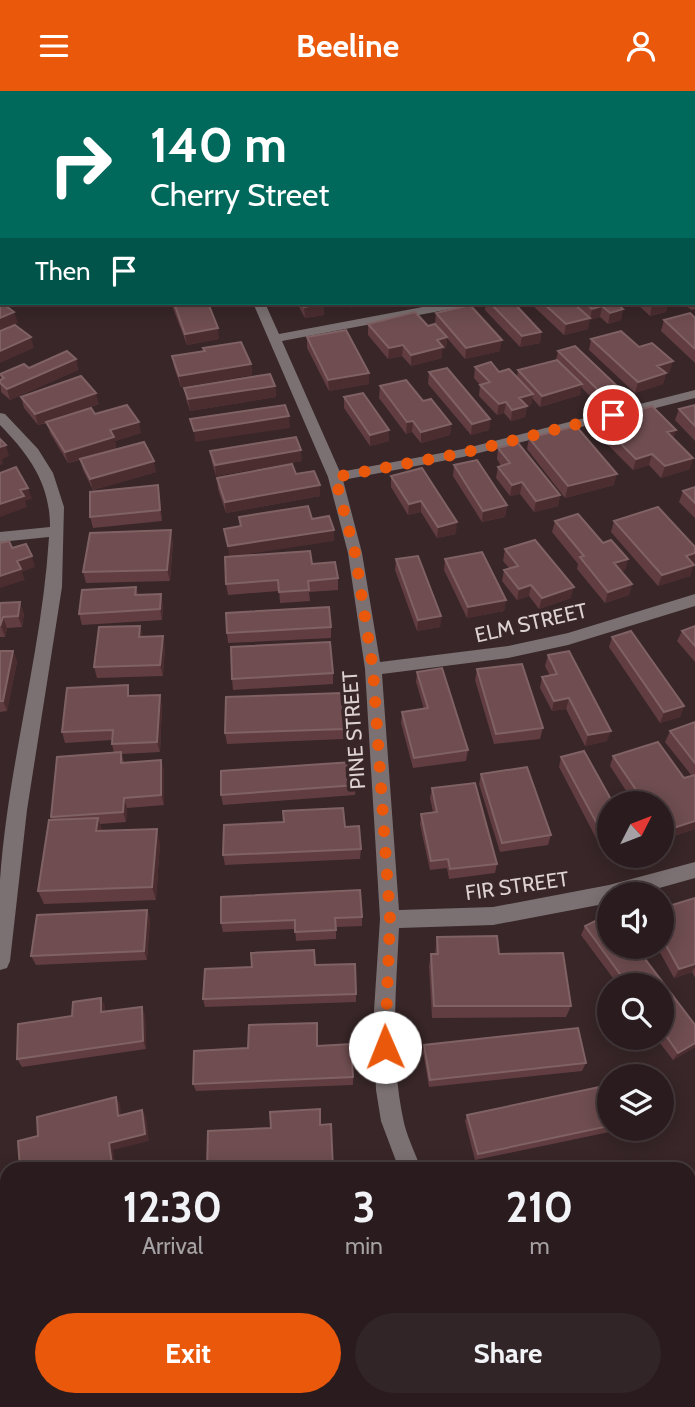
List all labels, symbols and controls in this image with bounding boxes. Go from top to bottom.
text: Beeline [296,26,399,65]
icon: menu [35,27,73,65]
icon: person [622,27,660,65]
text: 140 m [150,115,287,174]
icon: right [35,119,126,210]
text: Cherry Street [150,175,329,214]
icon: arrive [105,252,143,290]
text: Then [35,255,91,287]
pin [583,385,643,445]
icon: arrive [594,396,632,434]
street label: ELM STREET [472,597,589,648]
street label: PINE STREET [337,670,370,790]
north arrow [597,791,674,868]
map controls [597,791,674,1141]
street label: FIR STREET [464,866,570,905]
button: sound [597,882,674,959]
button: search [597,973,674,1050]
position arrow [348,1010,422,1084]
button: layers [597,1064,674,1141]
text: 12:30 [123,1181,222,1233]
text: 3 [353,1181,375,1233]
text: 210 [506,1181,573,1233]
text: Arrival [142,1232,203,1260]
text: min [345,1232,383,1260]
text: m [529,1232,550,1260]
button: Exit [35,1313,341,1393]
button: Share [355,1313,661,1393]

